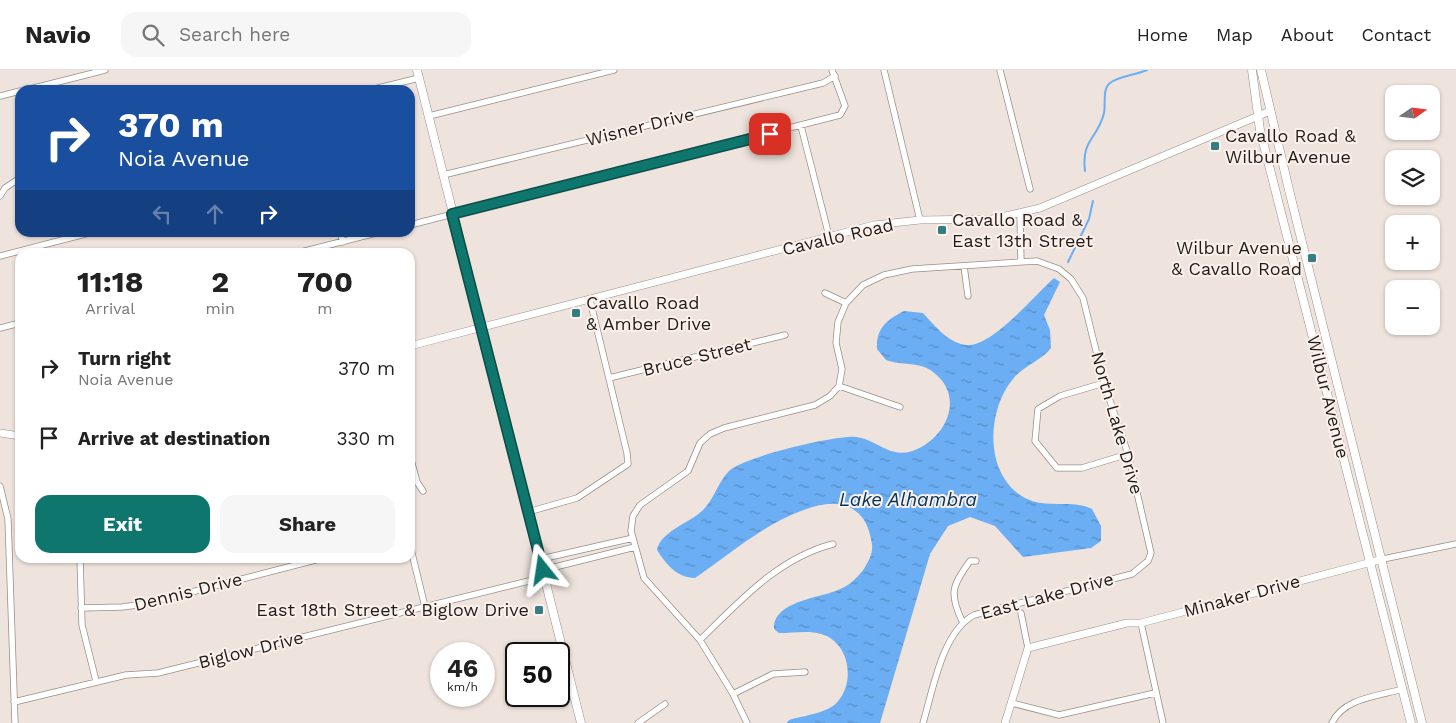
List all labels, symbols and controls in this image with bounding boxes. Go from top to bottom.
search box [121,12,471,57]
text: Navio [25,21,91,49]
icon: search [139,21,167,49]
text: Search here [179,23,290,46]
text: Home [1137,24,1188,45]
text: Map [1216,24,1253,45]
text: About [1281,24,1333,45]
text: Contact [1361,24,1431,45]
north arrow [1385,85,1440,140]
map controls [1385,85,1440,335]
street label: Wisner Drive [584,103,696,150]
text: 370 m [118,104,224,146]
icon: right [35,105,100,170]
pin [749,113,791,155]
icon: arrive [756,120,784,148]
place label: Cavallo Road & Wilbur Avenue [1225,125,1357,167]
marker: Cavallo Road & Wilbur Avenue [1209,140,1221,152]
text: Noia Avenue [118,146,249,171]
button: layers [1385,150,1440,205]
icon: left [148,200,176,228]
icon: ahead [201,200,229,228]
icon: right [254,200,282,228]
place label: Cavallo Road & East 13th Street [952,209,1093,251]
street label: Cavallo Road [780,214,896,260]
button: + [1385,215,1440,270]
marker: Cavallo Road & East 13th Street [936,224,948,236]
place label: Wilbur Avenue & Cavallo Road [1171,237,1302,279]
marker: Wilbur Avenue & Cavallo Road [1306,252,1318,264]
text: 11:18 [77,264,144,299]
text: 2 [211,264,229,299]
text: 700 [297,264,353,299]
button: − [1385,280,1440,335]
place label: Cavallo Road & Amber Drive [586,292,711,334]
text: Arrival [85,299,135,318]
text: min [206,299,235,318]
text: m [317,299,333,318]
marker: Cavallo Road & Amber Drive [570,307,582,319]
street label: Bruce Street [640,333,754,380]
street label: Wilbur Avenue [1303,333,1354,461]
text: Turn right [78,347,171,370]
street label: North Lake Drive [1087,349,1148,497]
icon: right [35,354,63,382]
text: 370 m [338,357,395,380]
text: Noia Avenue [78,370,174,389]
icon: arrive [35,424,63,452]
text: Arrive at destination [78,427,270,450]
text: 330 m [336,427,395,450]
water label: Lake Alhambra [839,488,977,511]
button: Exit [35,495,210,553]
button: Share [220,495,395,553]
position arrow [516,543,568,595]
street label: Dennis Drive [132,568,244,615]
street label: East Lake Drive [978,568,1116,623]
street label: Minaker Drive [1181,570,1302,621]
place label: East 18th Street & Biglow Drive [256,599,529,620]
marker: East 18th Street & Biglow Drive [533,604,545,616]
street label: Biglow Drive [196,626,306,673]
speed limit sign: 50 [505,642,570,707]
text: 46 [447,654,478,683]
text: km/h [447,680,478,694]

